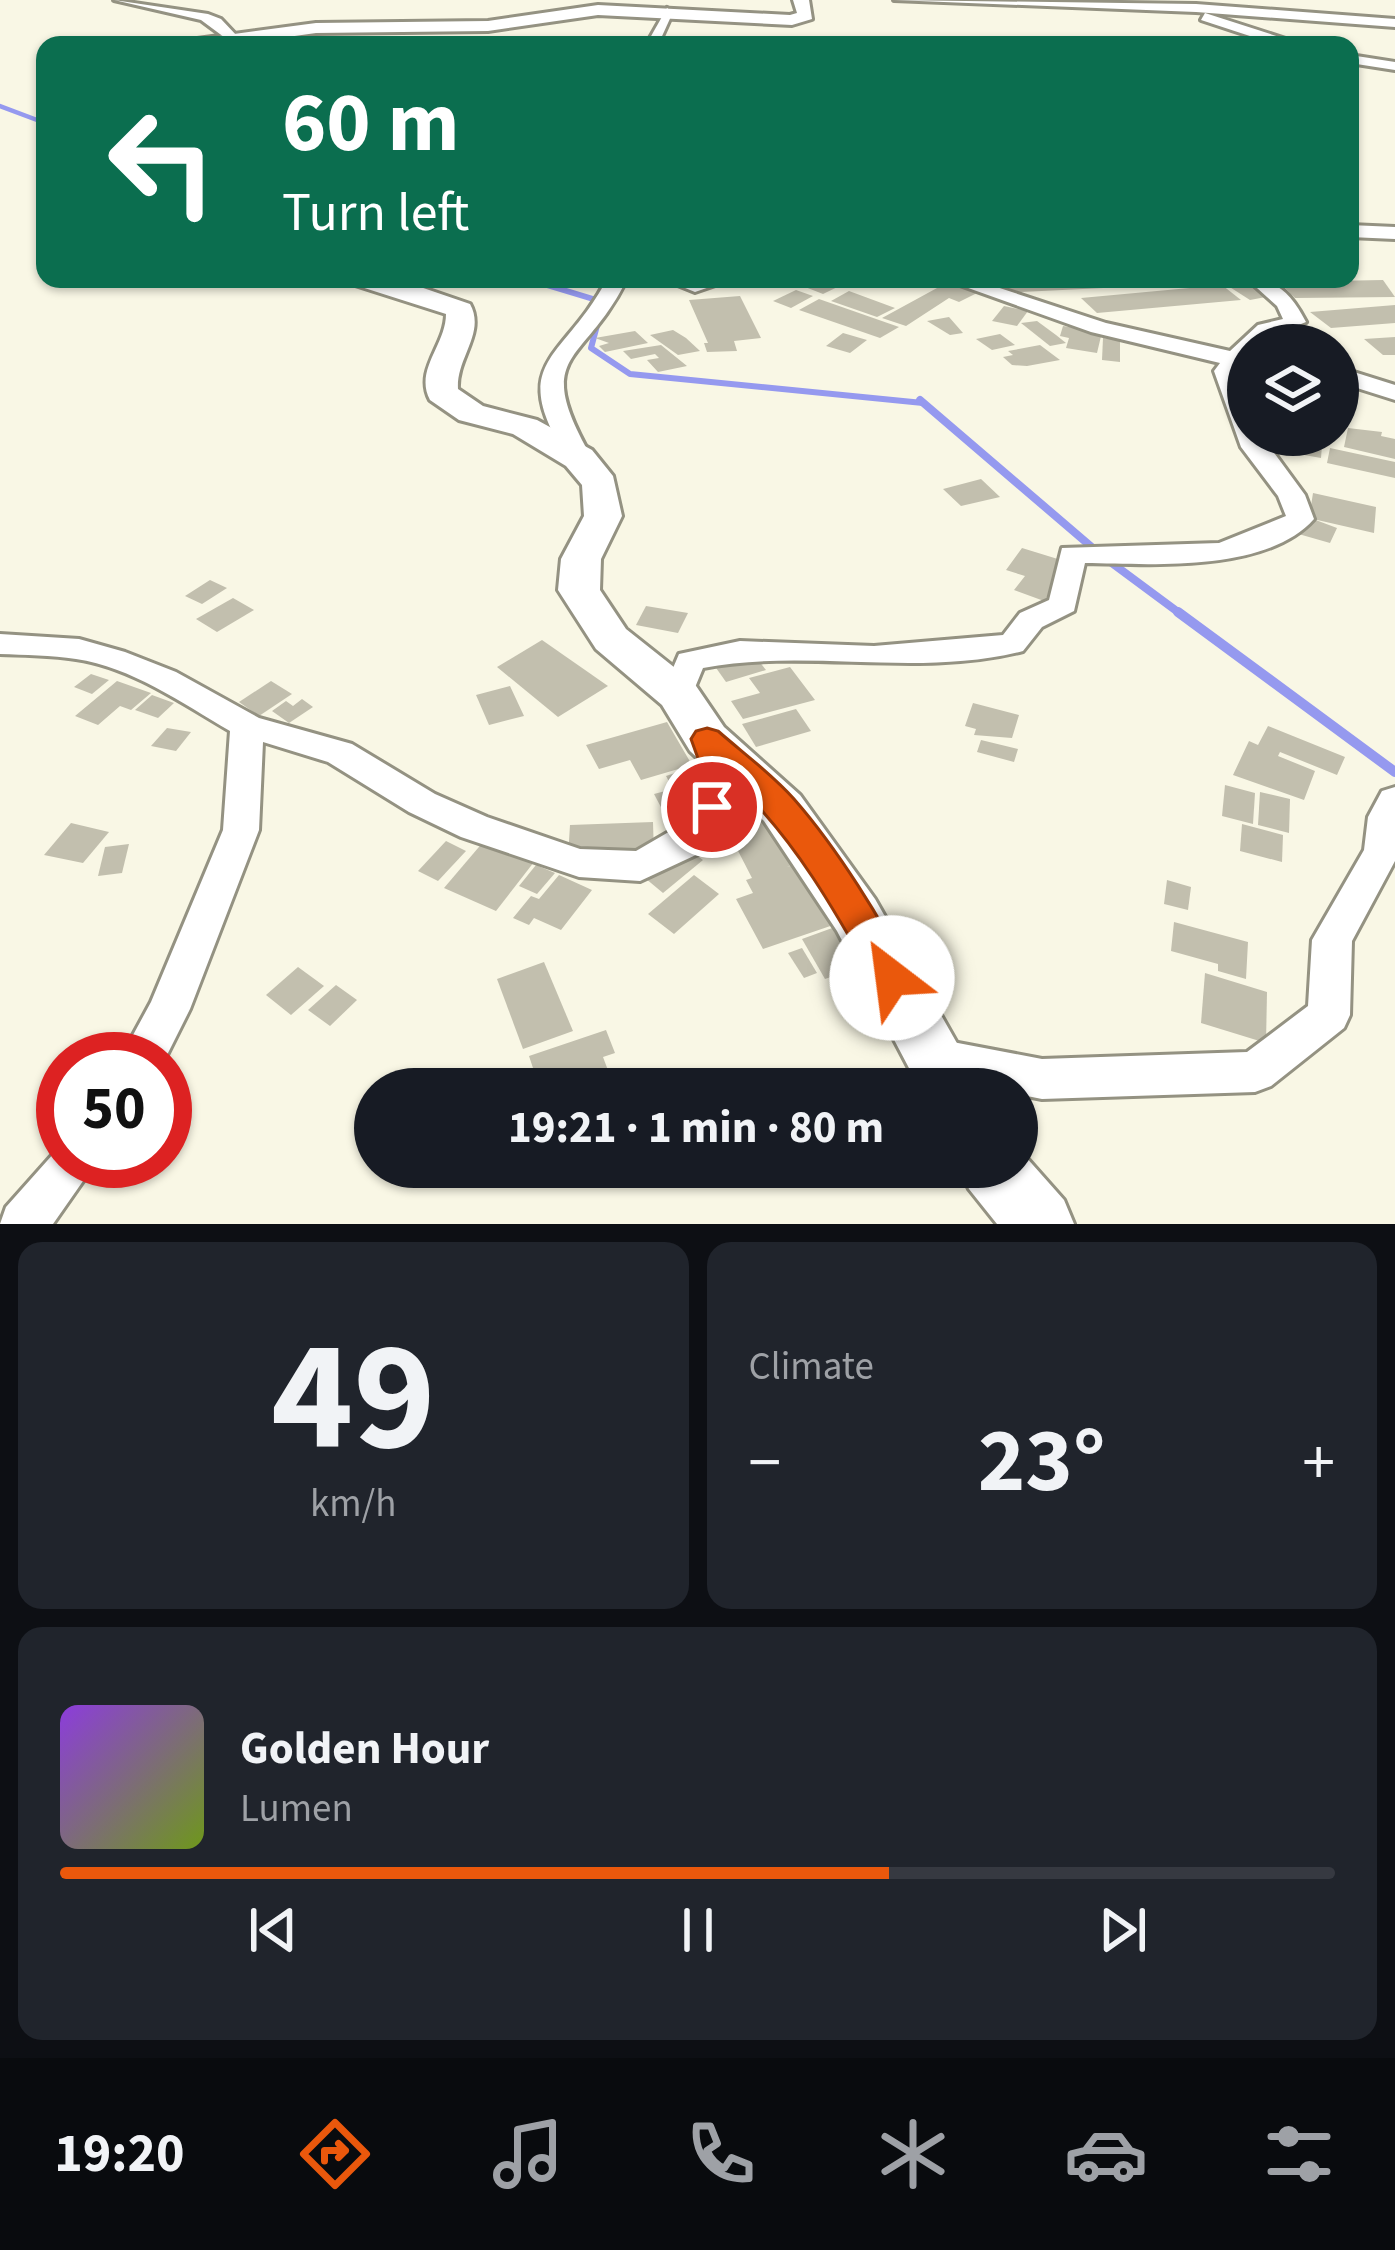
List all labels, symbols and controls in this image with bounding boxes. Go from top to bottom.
text: 60 m [282,64,460,184]
icon: left [84,84,240,240]
text: Turn left [282,175,469,252]
map controls [1227,324,1359,456]
button: layers [1227,324,1359,456]
pin [661,756,763,858]
icon: arrive [679,774,745,840]
position arrow [829,915,955,1041]
speed limit sign: 50 [36,1032,192,1188]
text: 19:21 · 1 min · 80 m [508,1096,884,1160]
text: 49 [271,1287,436,1509]
text: Climate [749,1339,874,1395]
text: 23° [978,1398,1106,1526]
text: − [749,1416,781,1510]
text: + [1302,1416,1335,1510]
text: km/h [310,1476,397,1532]
text: Golden Hour [240,1717,489,1781]
text: Lumen [240,1781,353,1837]
icon: previous [240,1897,306,1963]
icon: pause [665,1897,731,1963]
icon: next [1090,1897,1156,1963]
icon: directions [293,2112,377,2196]
icon: music [486,2112,570,2196]
icon: phone [679,2112,763,2196]
icon: climate [871,2112,955,2196]
icon: car [1064,2112,1148,2196]
icon: filters [1257,2112,1341,2196]
text: 19:20 [54,2116,185,2193]

